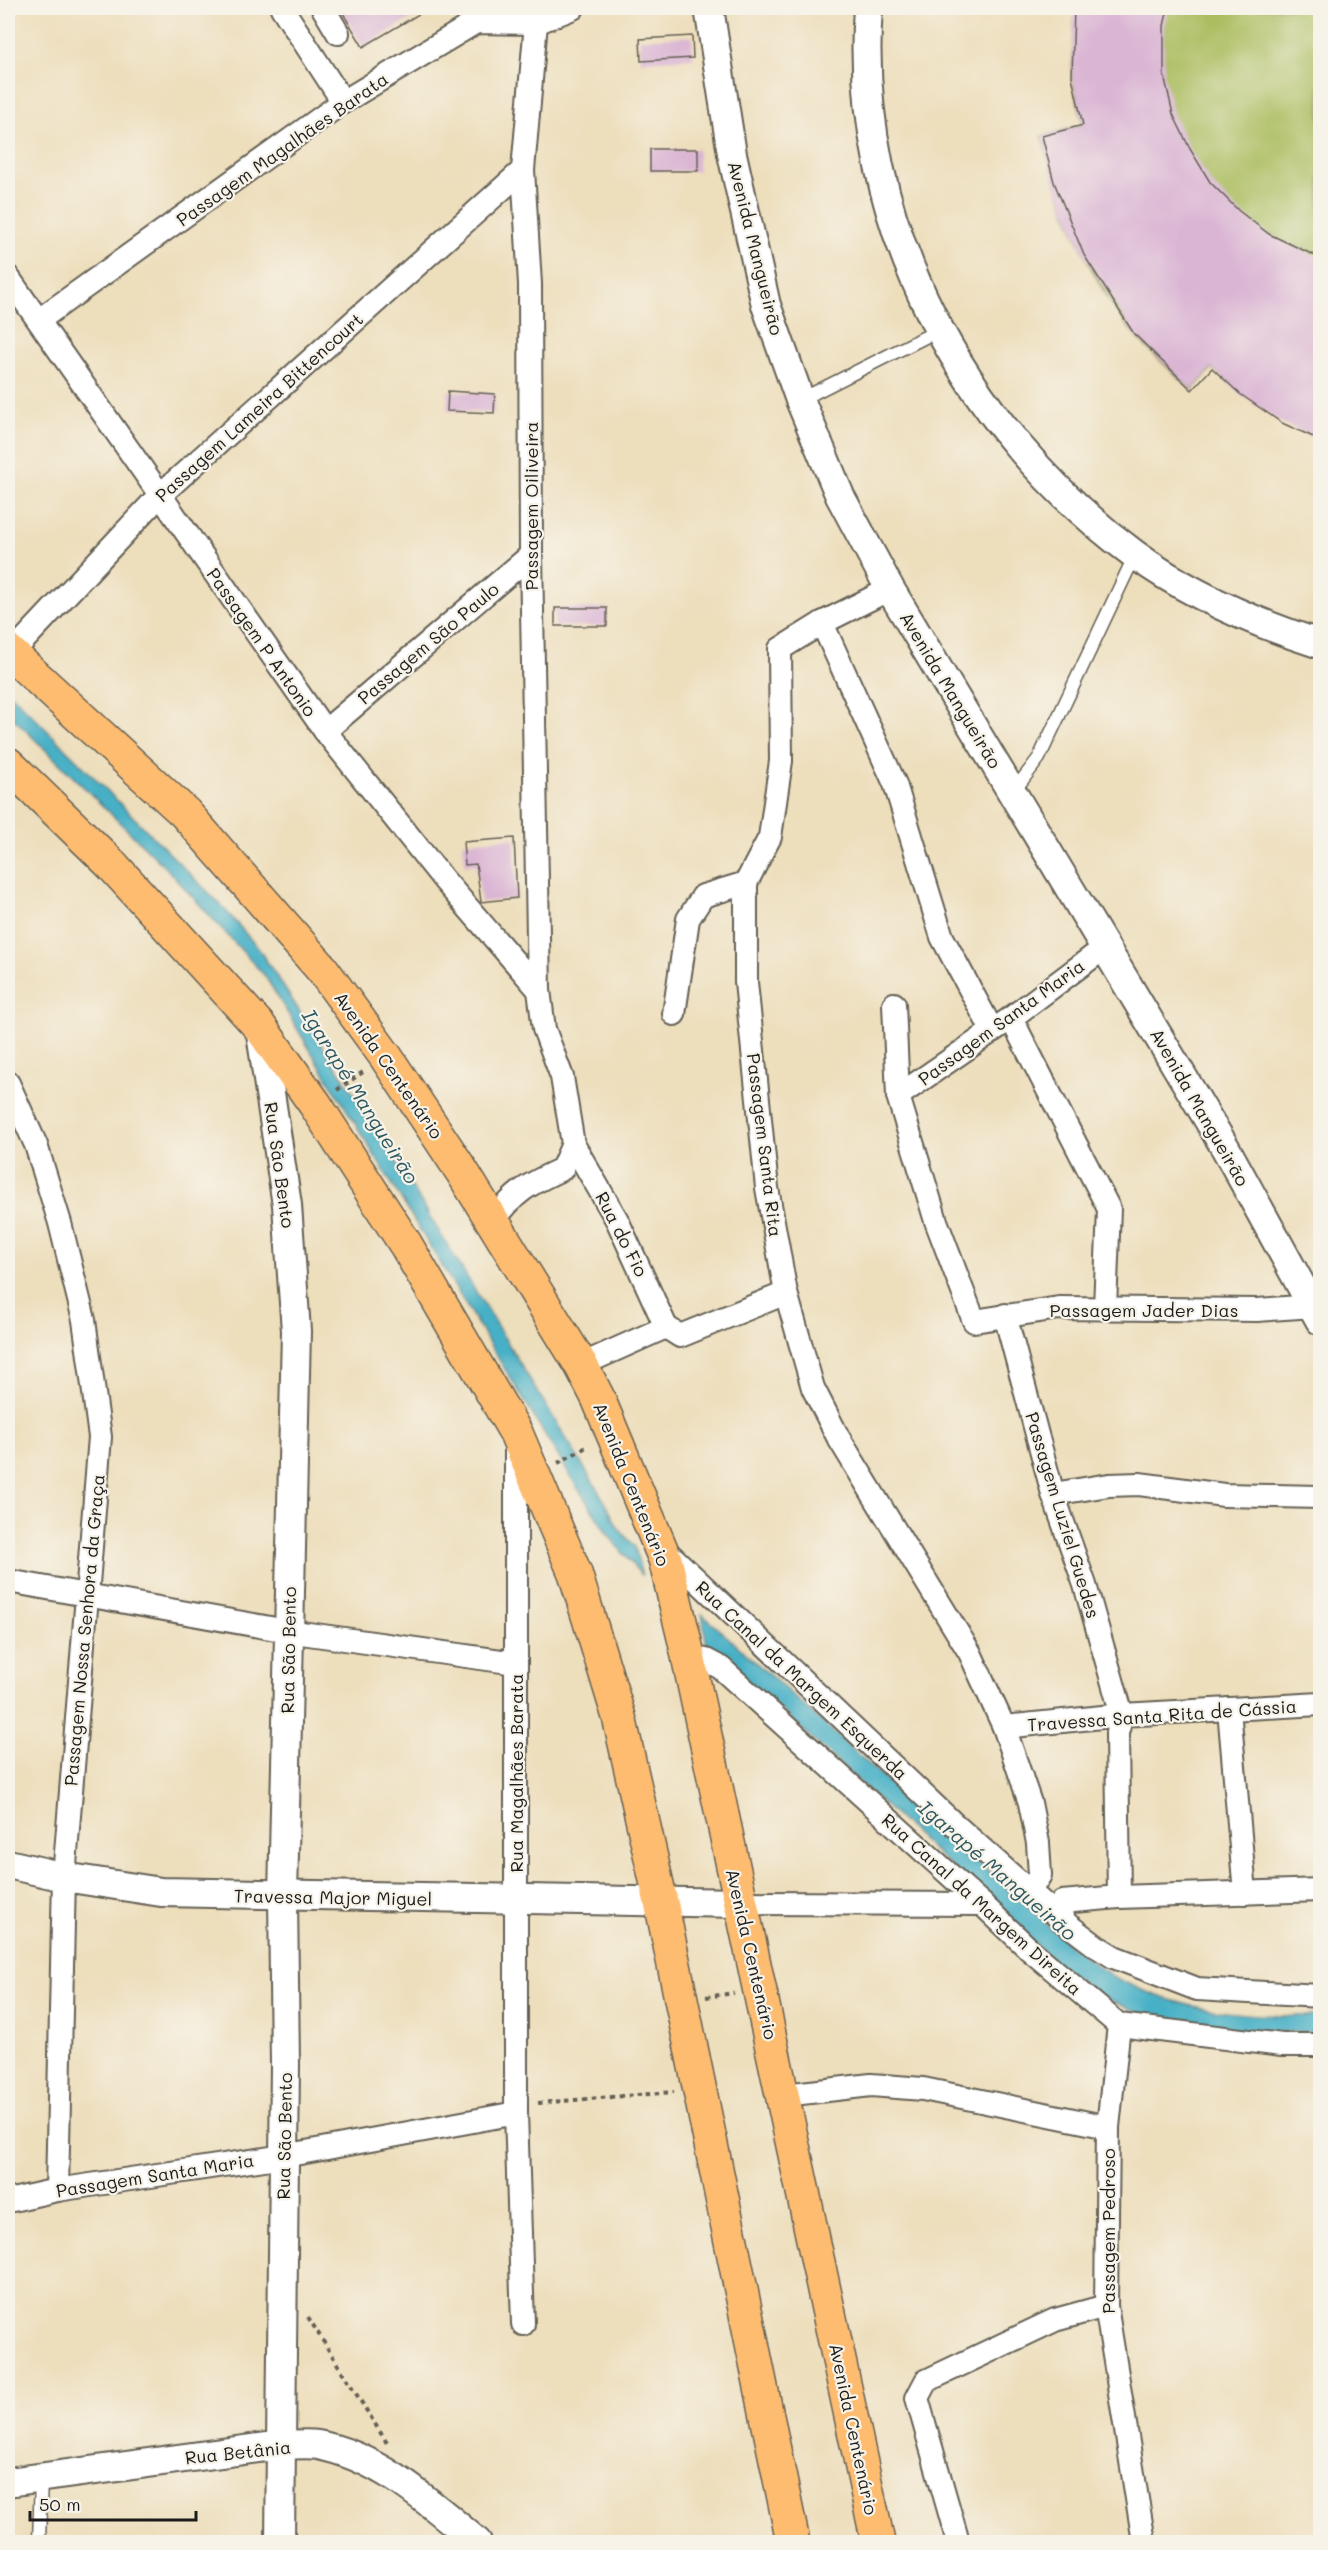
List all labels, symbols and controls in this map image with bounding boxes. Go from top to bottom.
street label: Passagem Magalhães Barata [171,67,393,231]
street label: Avenida Mangueirão [723,158,789,338]
street label: Passagem Lameira Bittencourt [150,307,368,507]
street label: Passagem Oiliveira [519,422,543,590]
street label: Passagem P Antonio [202,563,323,721]
street label: Passagem São Paulo [352,577,504,709]
street label: Avenida Mangueirão [895,607,1007,773]
street label: Passagem Santa Maria [913,953,1089,1091]
street label: Avenida Centenário [329,987,449,1144]
water label: Igarapé Mangueirão [297,1004,425,1188]
street label: Avenida Mangueirão [1145,1024,1255,1191]
street label: Passagem Santa Rita [742,1052,788,1238]
street label: Rua São Bento [259,1100,301,1230]
street label: Rua do Fio [590,1187,654,1281]
street label: Passagem Jader Dias [1050,1298,1238,1322]
street label: Avenida Centenário [588,1399,676,1570]
street label: Passagem Luziel Guedes [1020,1409,1106,1621]
street label: Passagem Nossa Senhora da Graça [58,1473,110,1787]
street label: Rua Canal da Margem Esquerda [691,1575,913,1785]
street label: Rua São Bento [275,1586,301,1714]
street label: Rua Magalhães Barata [504,1674,528,1872]
street label: Travessa Santa Rita de Cássia [1026,1694,1298,1736]
water label: Igarapé Mangueirão [913,1794,1083,1946]
street label: Rua Canal da Margem Direita [877,1808,1087,2000]
street label: Avenida Centenário [721,1866,783,2042]
street label: Travessa Major Miguel [234,1883,432,1911]
street label: Rua São Bento [271,2072,297,2200]
street label: Passagem Santa Maria [54,2147,256,2203]
street label: Passagem Pedroso [1096,2148,1120,2314]
street label: Avenida Centenário [824,2341,884,2517]
street label: Rua Betânia [184,2434,292,2470]
scale bar [30,2484,196,2522]
text: 50 m [39,2492,81,2516]

